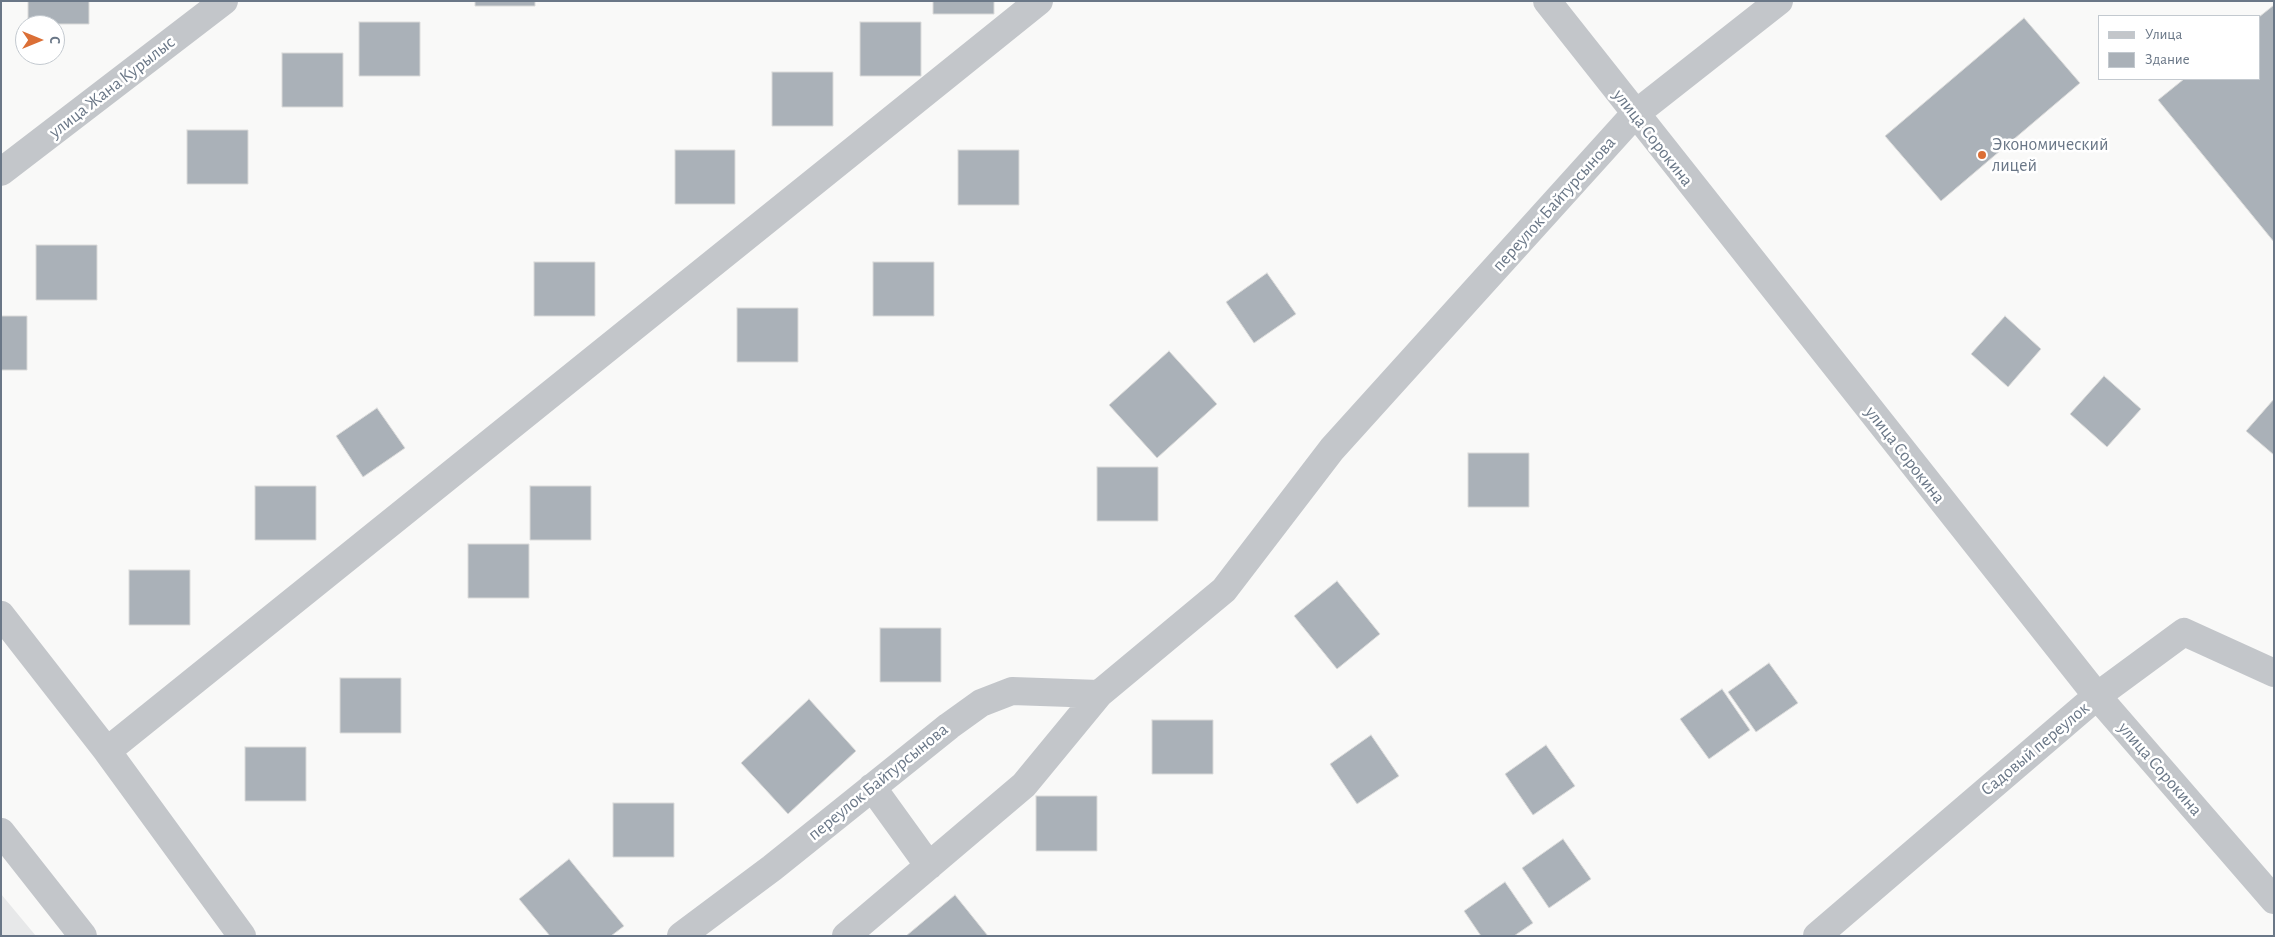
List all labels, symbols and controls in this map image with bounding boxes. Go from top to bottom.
north arrow [15,15,65,65]
legend [2098,15,2260,80]
text: Улица [2145,27,2182,42]
street label: улица Жана Курылыс [45,31,179,143]
text: С [47,36,61,44]
text: Здание [2145,52,2190,67]
street label: улица Сорокина [1608,85,1698,191]
street label: переулок Байтурсынова [1488,132,1620,276]
place label: Экономический лицей [1992,134,2108,176]
marker: Экономический лицей [1976,149,1988,161]
street label: улица Сорокина [1860,402,1950,508]
street label: Садовый переулок [1976,697,2094,801]
street label: улица Сорокина [2113,718,2207,820]
street label: переулок Байтурсынова [803,719,953,845]

